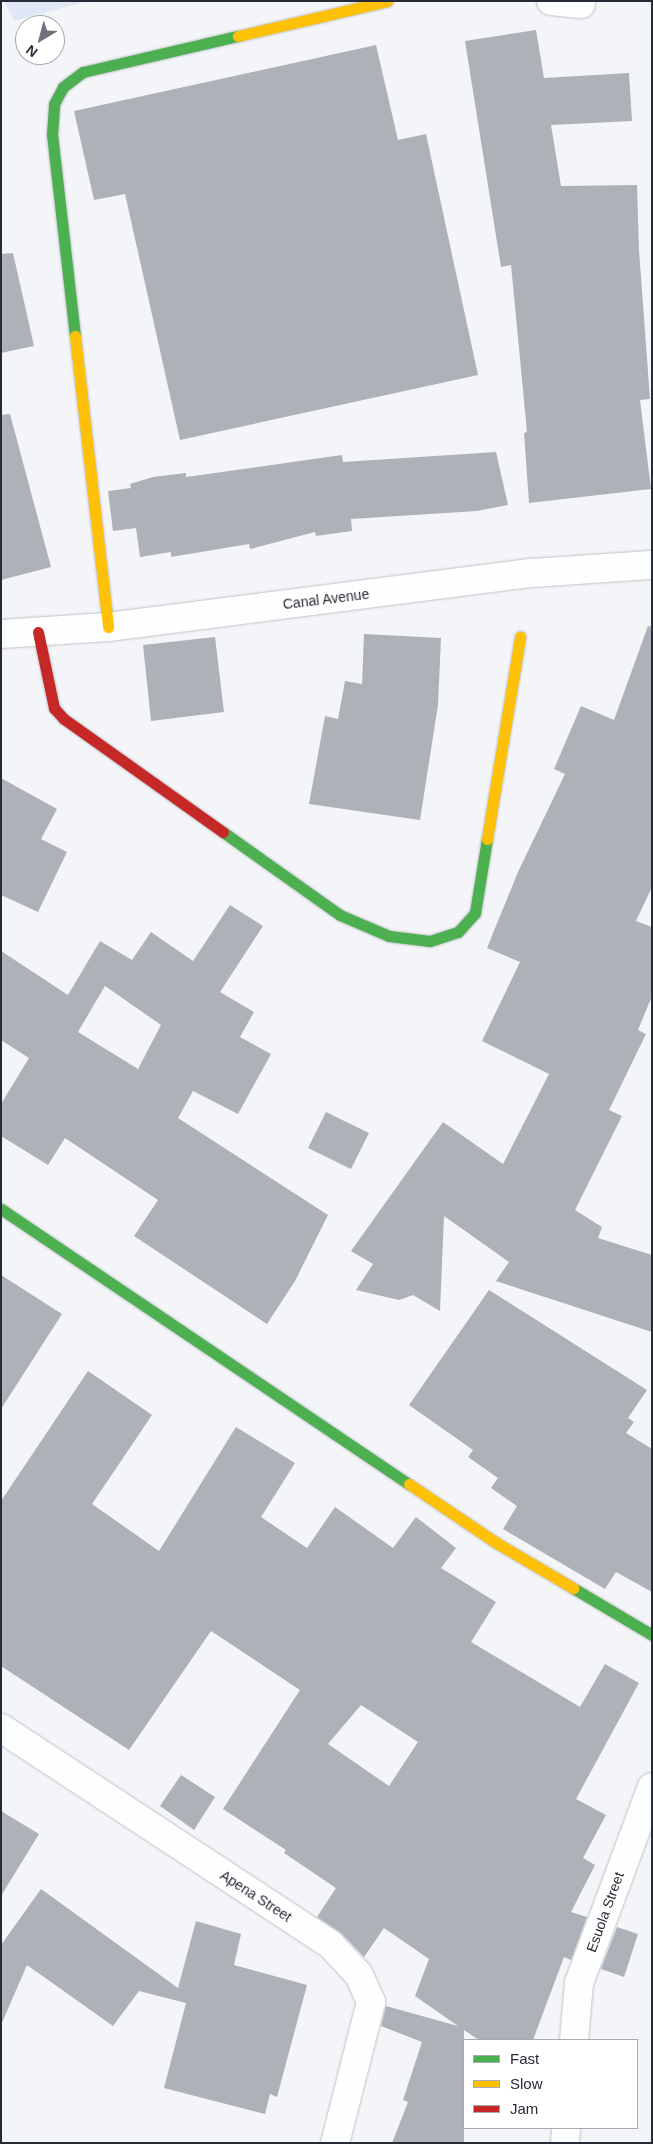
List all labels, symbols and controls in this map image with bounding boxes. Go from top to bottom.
north arrow [15,15,65,65]
text: N [23,42,40,61]
street label: Canal Avenue [281,585,371,613]
street label: Apena Street [217,1867,295,1925]
street label: Esuola Street [583,1870,627,1954]
legend [463,2039,638,2129]
text: Fast [510,2050,539,2067]
text: Slow [510,2075,543,2092]
text: Jam [510,2100,538,2117]

